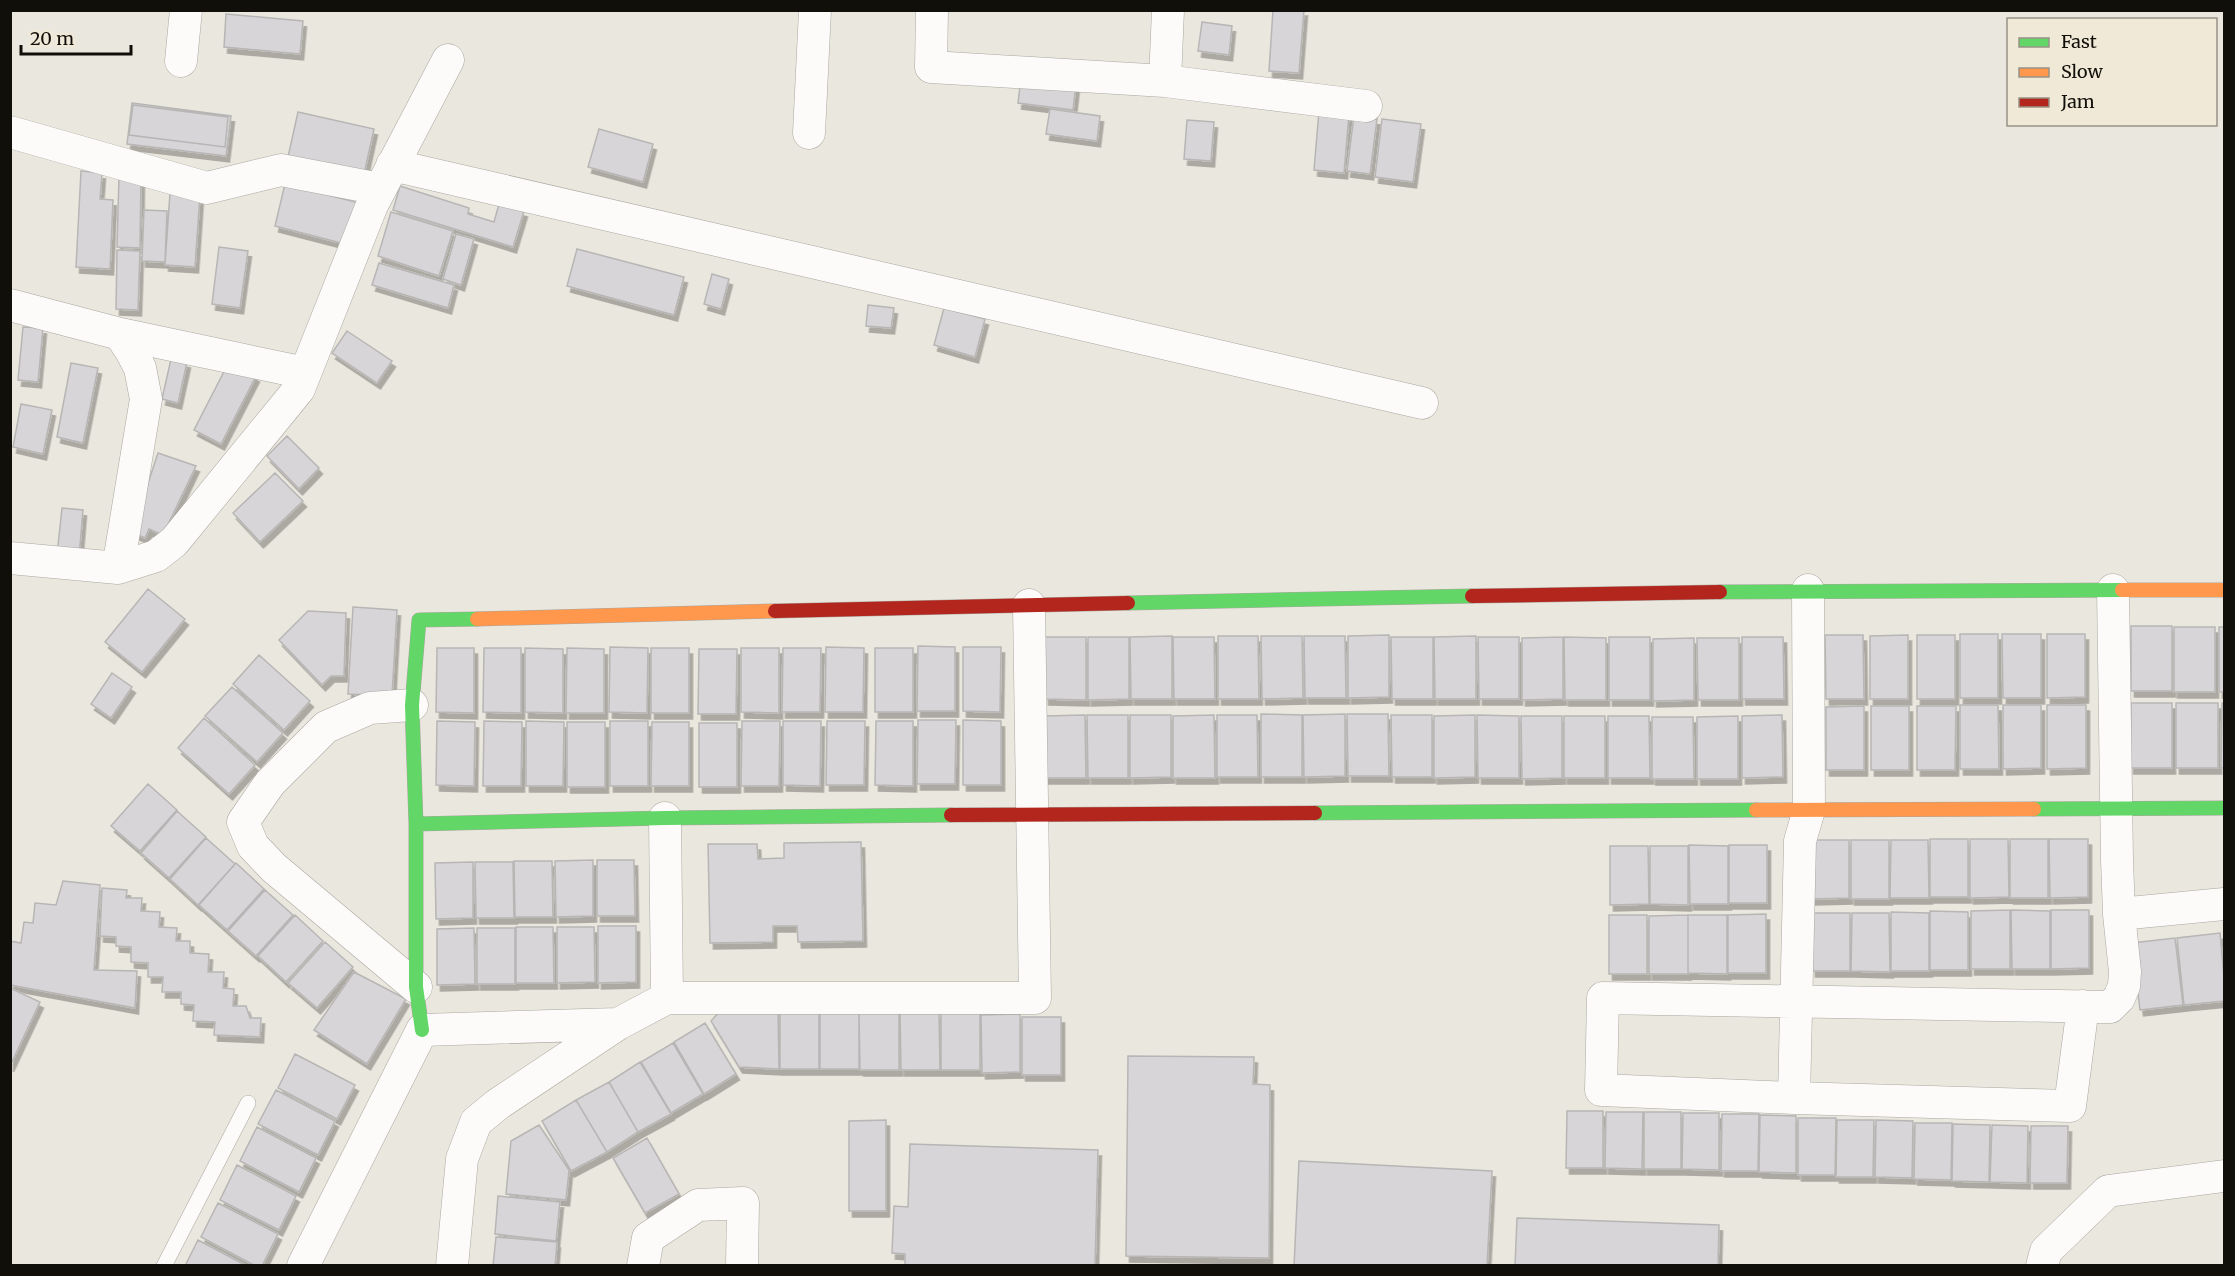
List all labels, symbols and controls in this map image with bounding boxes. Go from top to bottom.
scale bar [21,18,130,56]
legend [2007,18,2217,126]
text: 20 m [30,27,74,50]
text: Fast [2061,30,2097,53]
text: Slow [2061,60,2104,83]
text: Jam [2060,90,2095,113]

